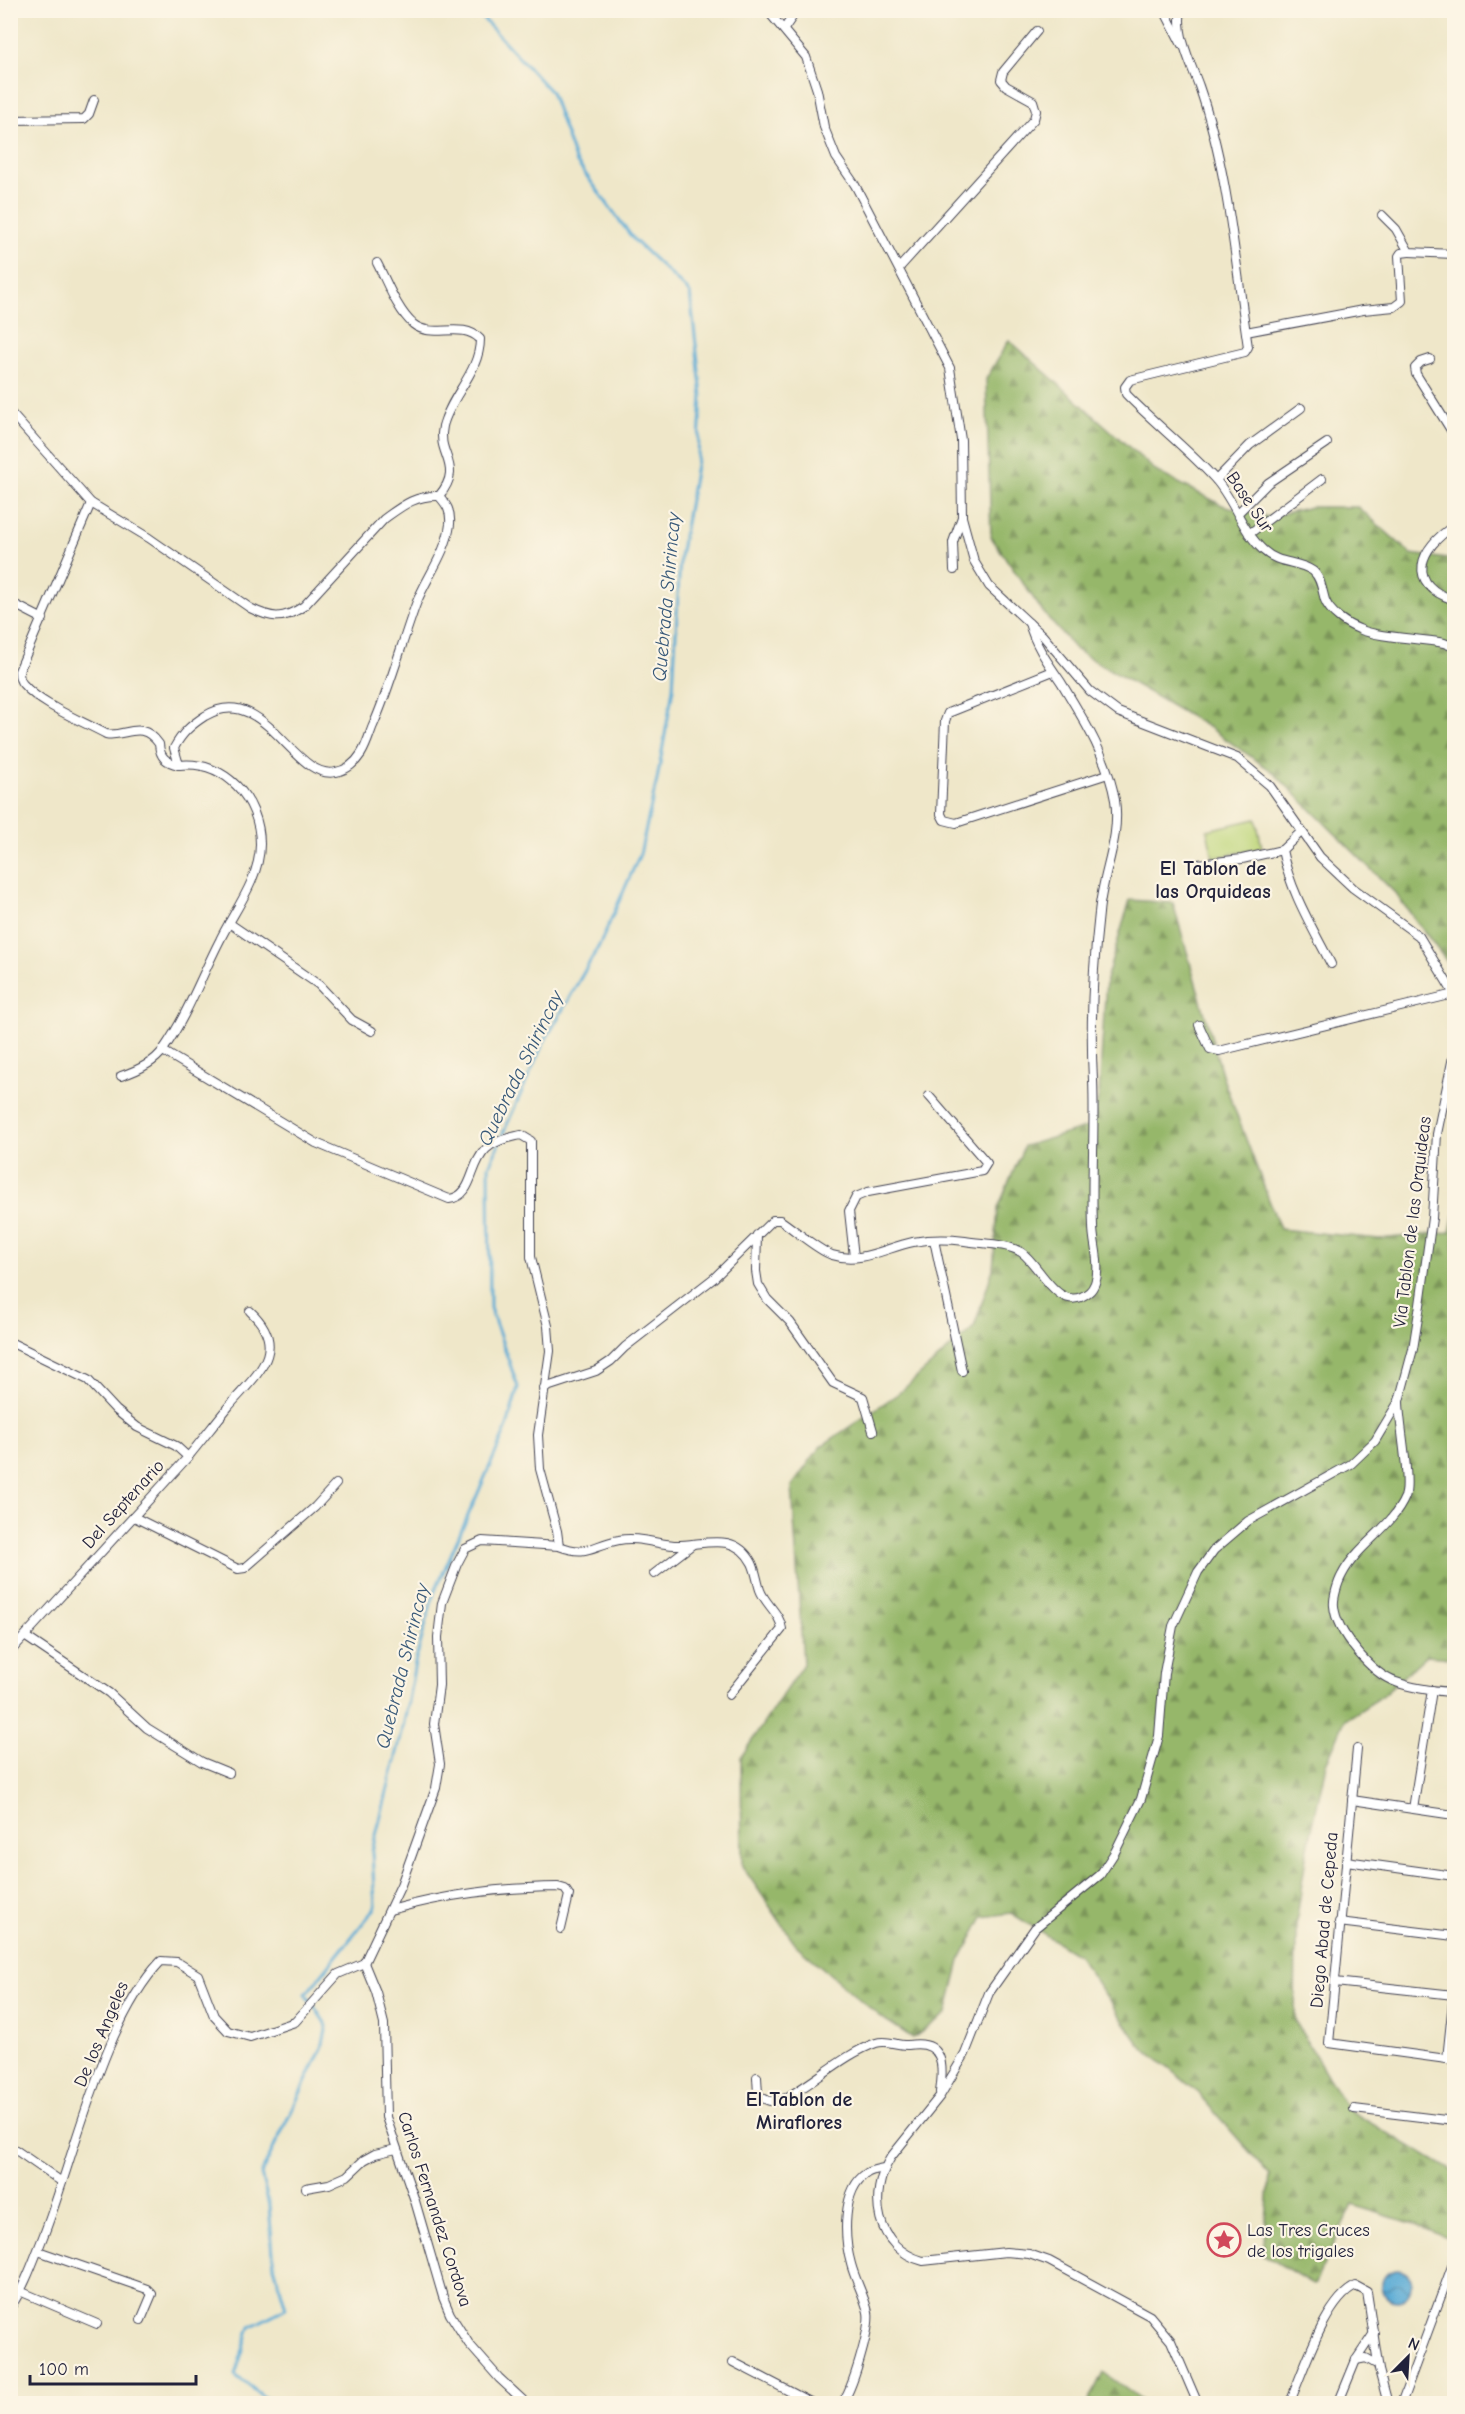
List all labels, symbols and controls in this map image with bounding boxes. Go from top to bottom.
street label: Base Sur [1222,468,1278,538]
water label: Quebrada Shirincay [648,511,685,682]
district label: El Tablon de las Orquideas [1155,857,1271,903]
water label: Quebrada Shirincay [473,986,568,1149]
street label: Via Tablon de las Orquideas [1389,1115,1436,1329]
street label: Del Septenario [78,1456,169,1553]
water label: Quebrada Shirincay [371,1580,434,1751]
street label: Diego Abad de Cepeda [1306,1831,1343,2009]
street label: De los Angeles [70,1978,133,2090]
district label: El Tablon de Miraflores [746,2088,852,2134]
street label: Carlos Fernandez Cordova [393,2109,476,2309]
place label: Las Tres Cruces de los trigales [1247,2220,1370,2262]
place icon: Las Tres Cruces de los trigales [1206,2222,1242,2258]
north arrow [1378,2327,1438,2387]
text: N [1405,2334,1422,2355]
scale bar [30,2348,196,2386]
text: 100 m [39,2359,89,2380]

